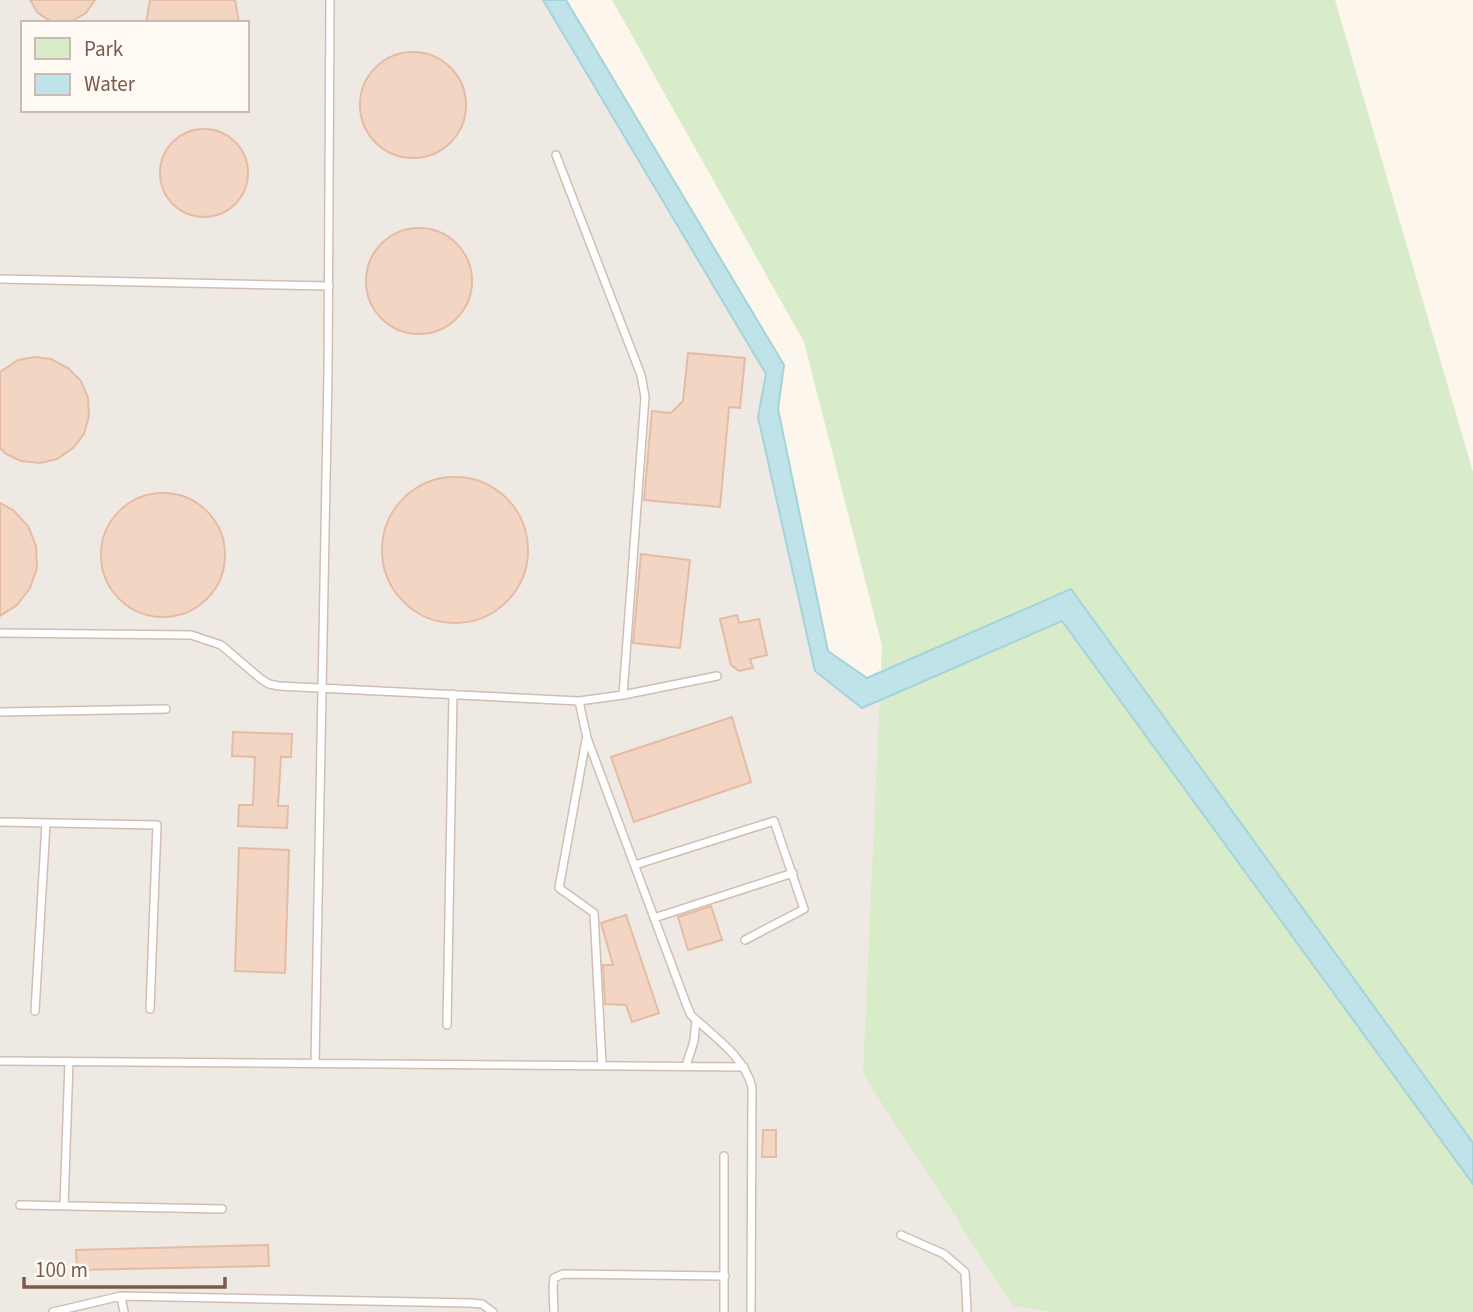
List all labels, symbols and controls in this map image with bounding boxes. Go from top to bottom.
legend [21,21,248,112]
text: Park [84,34,124,64]
text: Water [84,69,136,99]
scale bar [24,1246,226,1290]
text: 100 m [35,1255,88,1285]

